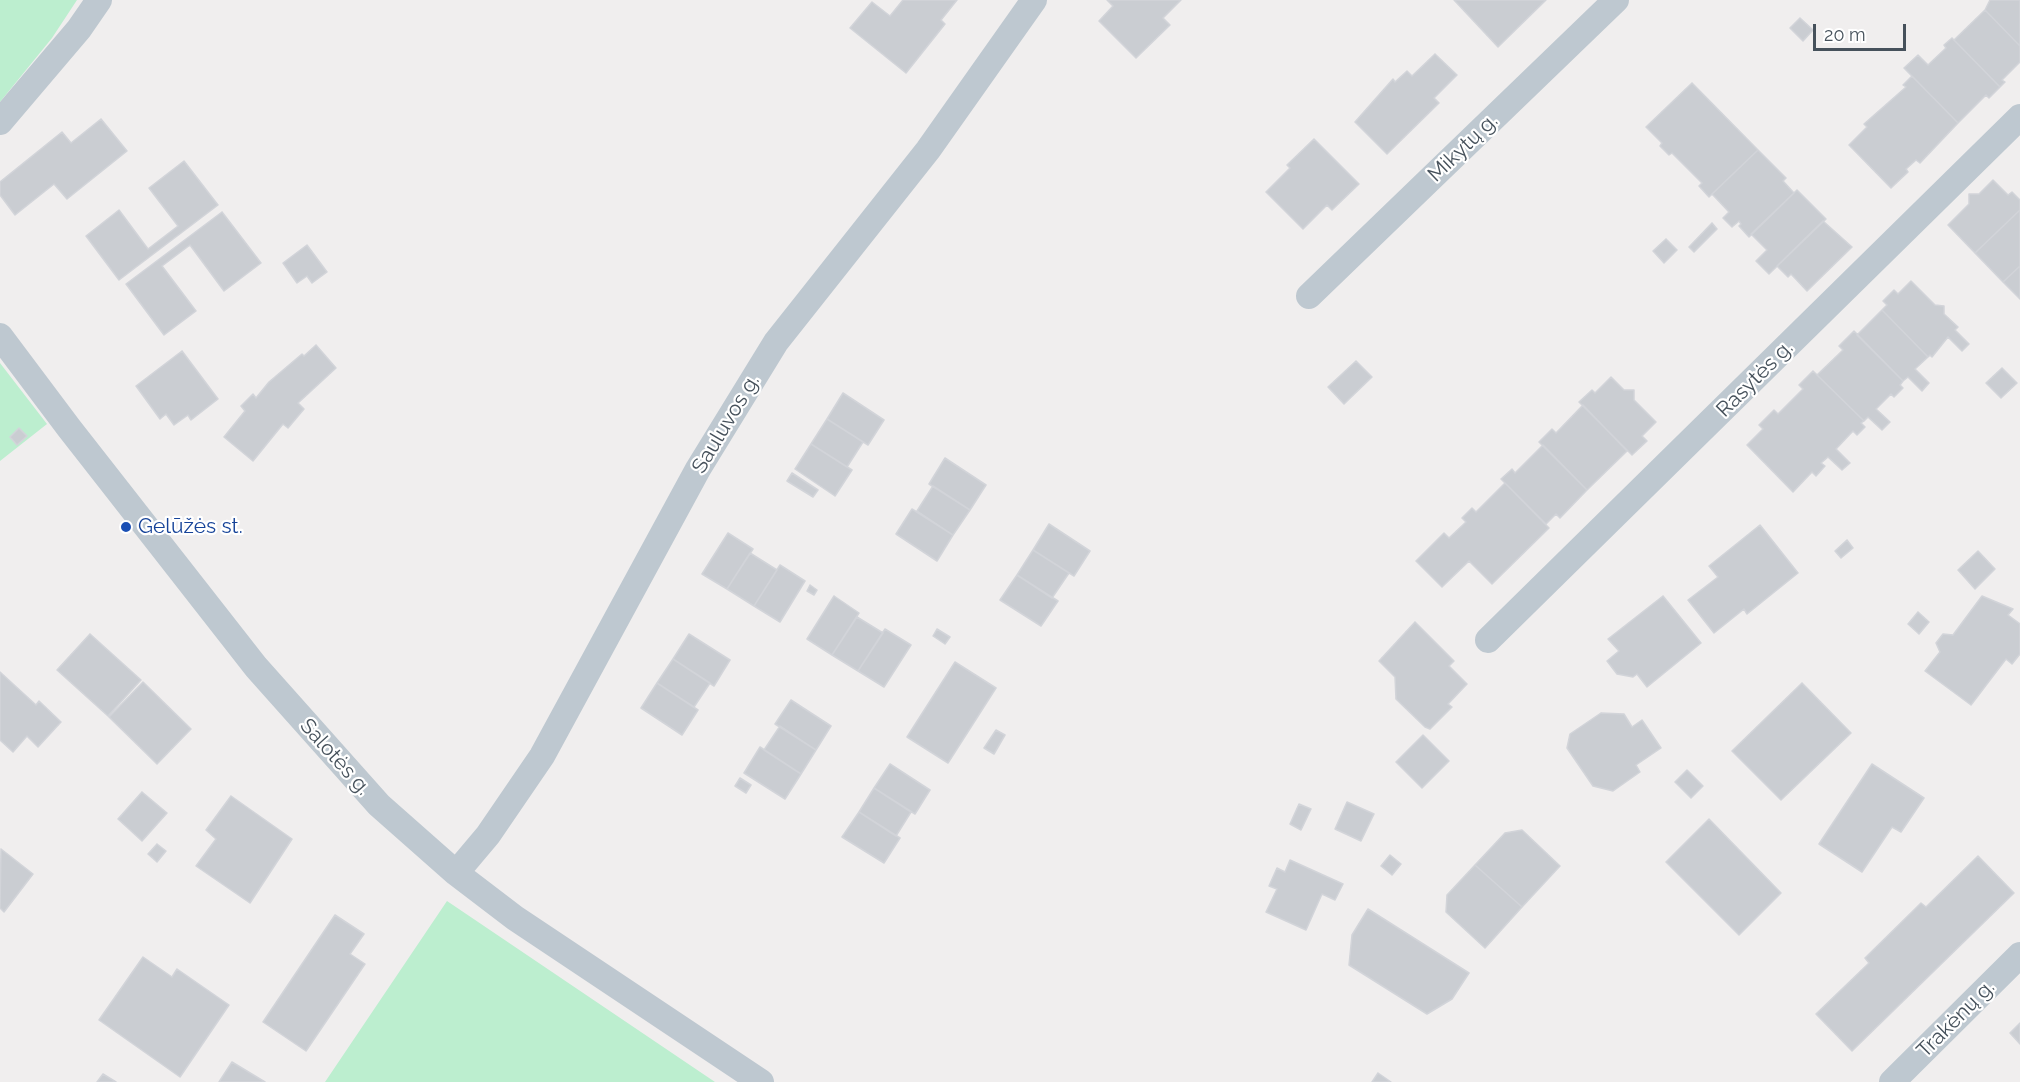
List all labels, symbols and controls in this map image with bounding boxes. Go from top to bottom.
scale bar [1816,12,1909,50]
text: 20 m [1824,24,1866,45]
street label: Mikytų g. [1423,109,1503,187]
street label: Rasytės g. [1711,335,1799,423]
street label: Sauluvos g. [687,370,765,478]
place label: Gelūžės st. [138,514,243,540]
marker: Gelūžės st. [119,520,133,534]
street label: Salotės g. [294,714,376,800]
street label: Trakėnų g. [1912,975,2000,1063]

